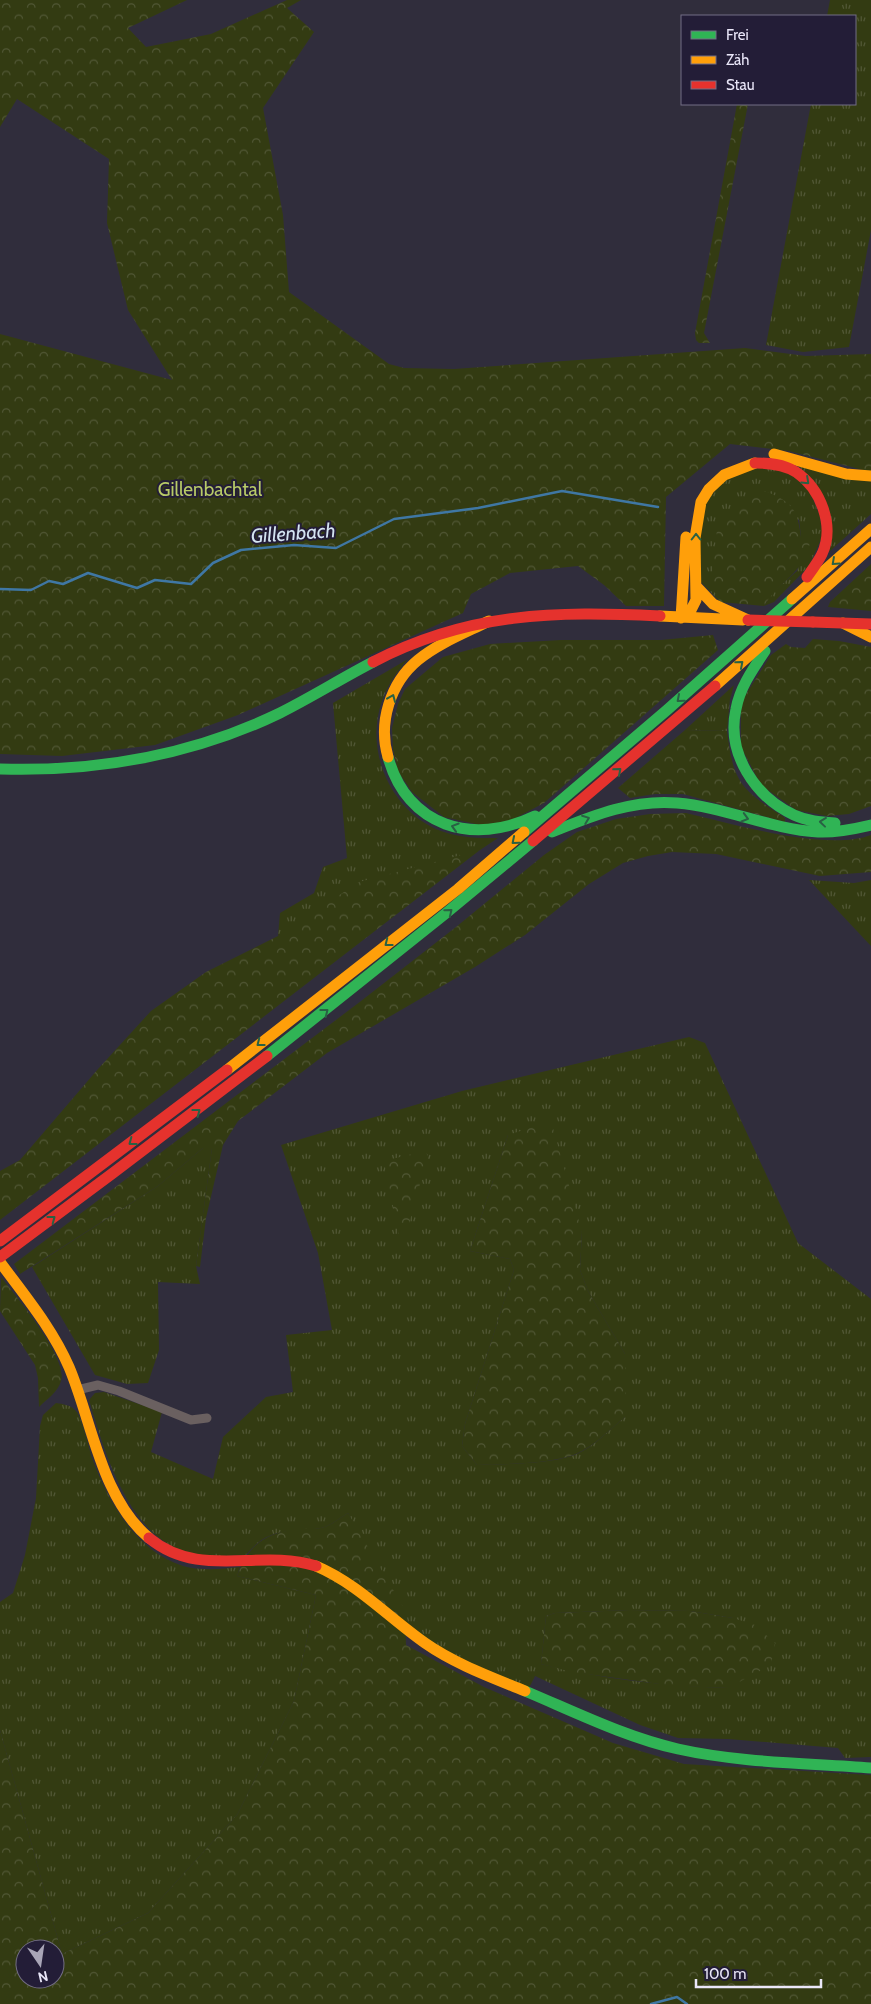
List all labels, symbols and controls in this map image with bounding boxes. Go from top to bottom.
legend [681,15,856,105]
text: Frei [726,26,749,44]
text: Zäh [726,51,749,69]
text: Stau [726,76,755,94]
one-way arrow [801,476,810,485]
park label: Gillenbachtal [158,478,263,501]
water label: Gillenbach [250,518,336,548]
one-way arrow [691,533,701,540]
one-way arrow [831,556,840,565]
one-way arrow [735,661,744,670]
one-way arrow [677,693,686,702]
one-way arrow [386,694,396,703]
one-way arrow [612,767,621,776]
one-way arrow [740,812,748,822]
one-way arrow [581,815,590,825]
one-way arrow [819,817,827,828]
one-way arrow [451,822,460,832]
one-way arrow [512,836,521,844]
one-way arrow [443,910,452,918]
one-way arrow [384,937,394,946]
one-way arrow [319,1009,328,1017]
one-way arrow [257,1038,266,1047]
one-way arrow [191,1109,200,1117]
one-way arrow [129,1137,138,1145]
one-way arrow [46,1216,56,1225]
north arrow [15,1939,65,1989]
scale bar [696,1956,821,1988]
text: 100 m [704,1965,746,1983]
text: N [36,1967,50,1987]

